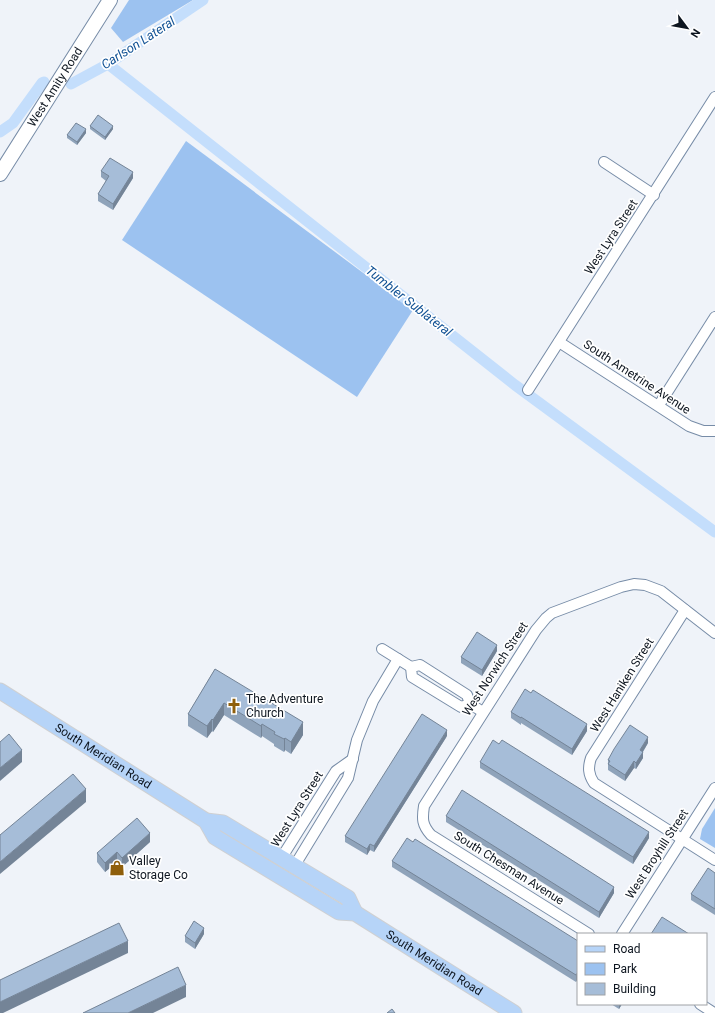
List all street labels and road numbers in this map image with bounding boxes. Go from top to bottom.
street label: West Amity Road [25,45,85,129]
street label: West Lyra Street [582,197,640,277]
street label: South Ametrine Avenue [581,337,693,417]
street label: West Norwich Street [459,619,531,719]
street label: West Haniken Street [587,635,657,735]
street label: South Meridian Road [52,720,154,792]
street label: West Lyra Street [268,769,326,849]
street label: West Broyhill Street [623,807,691,901]
street label: South Chesman Avenue [451,828,567,908]
street label: South Meridian Road [383,927,485,998]

